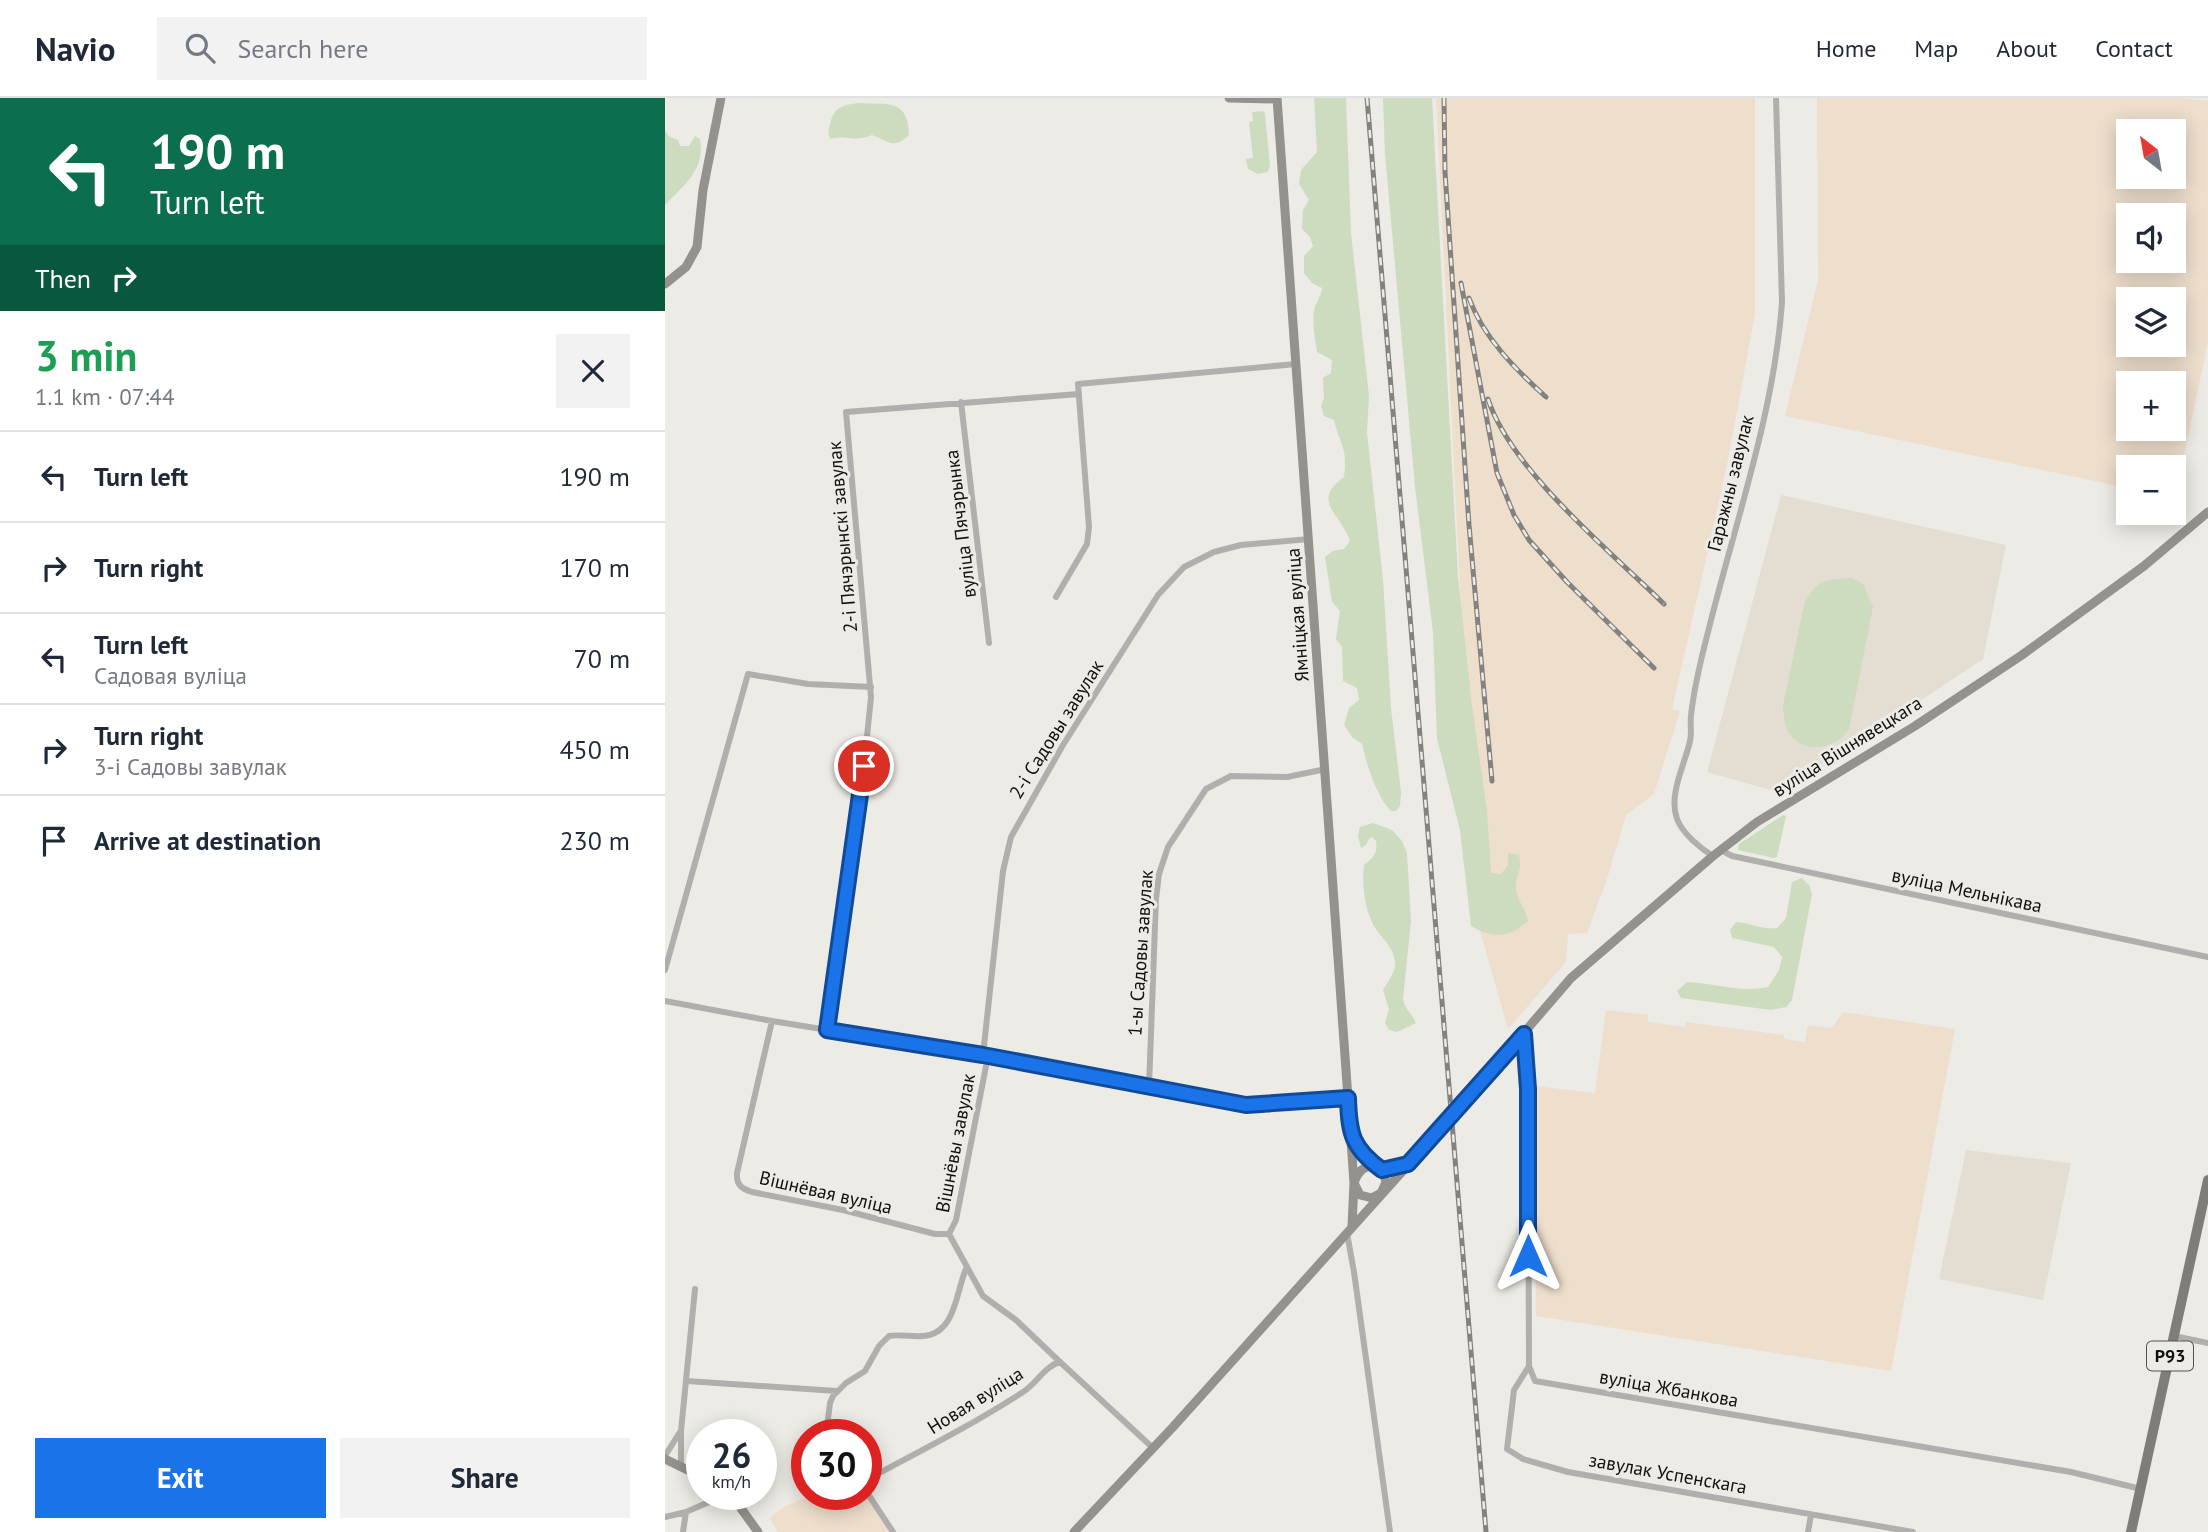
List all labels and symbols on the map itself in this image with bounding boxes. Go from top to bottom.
north arrow [2116,119,2186,189]
street label: Гаражны завулак [1701,412,1759,554]
street label: 2-і Пячэрынскі завулак [822,440,862,634]
street label: вуліца Пячэрынка [939,449,981,599]
street label: Ямніцкая вуліца [1280,547,1314,683]
street label: 2-і Садовы завулак [1004,655,1108,803]
street label: вуліца Вішнявецкага [1768,690,1926,802]
pin [834,736,894,796]
street label: вуліца Мельнікава [1890,862,2044,918]
street label: 1-ы Садовы завулак [1122,869,1158,1037]
street label: Вішнёвы завулак [930,1071,980,1215]
street label: Вішнёвая вуліца [757,1165,895,1219]
position arrow [1491,1219,1565,1293]
road number: Р93 [2147,1342,2193,1371]
street label: Новая вуліца [923,1361,1027,1439]
street label: вуліца Жбанкова [1598,1364,1740,1412]
speed limit sign: 30 [791,1419,882,1510]
street label: завулак Успенскага [1587,1447,1749,1499]

